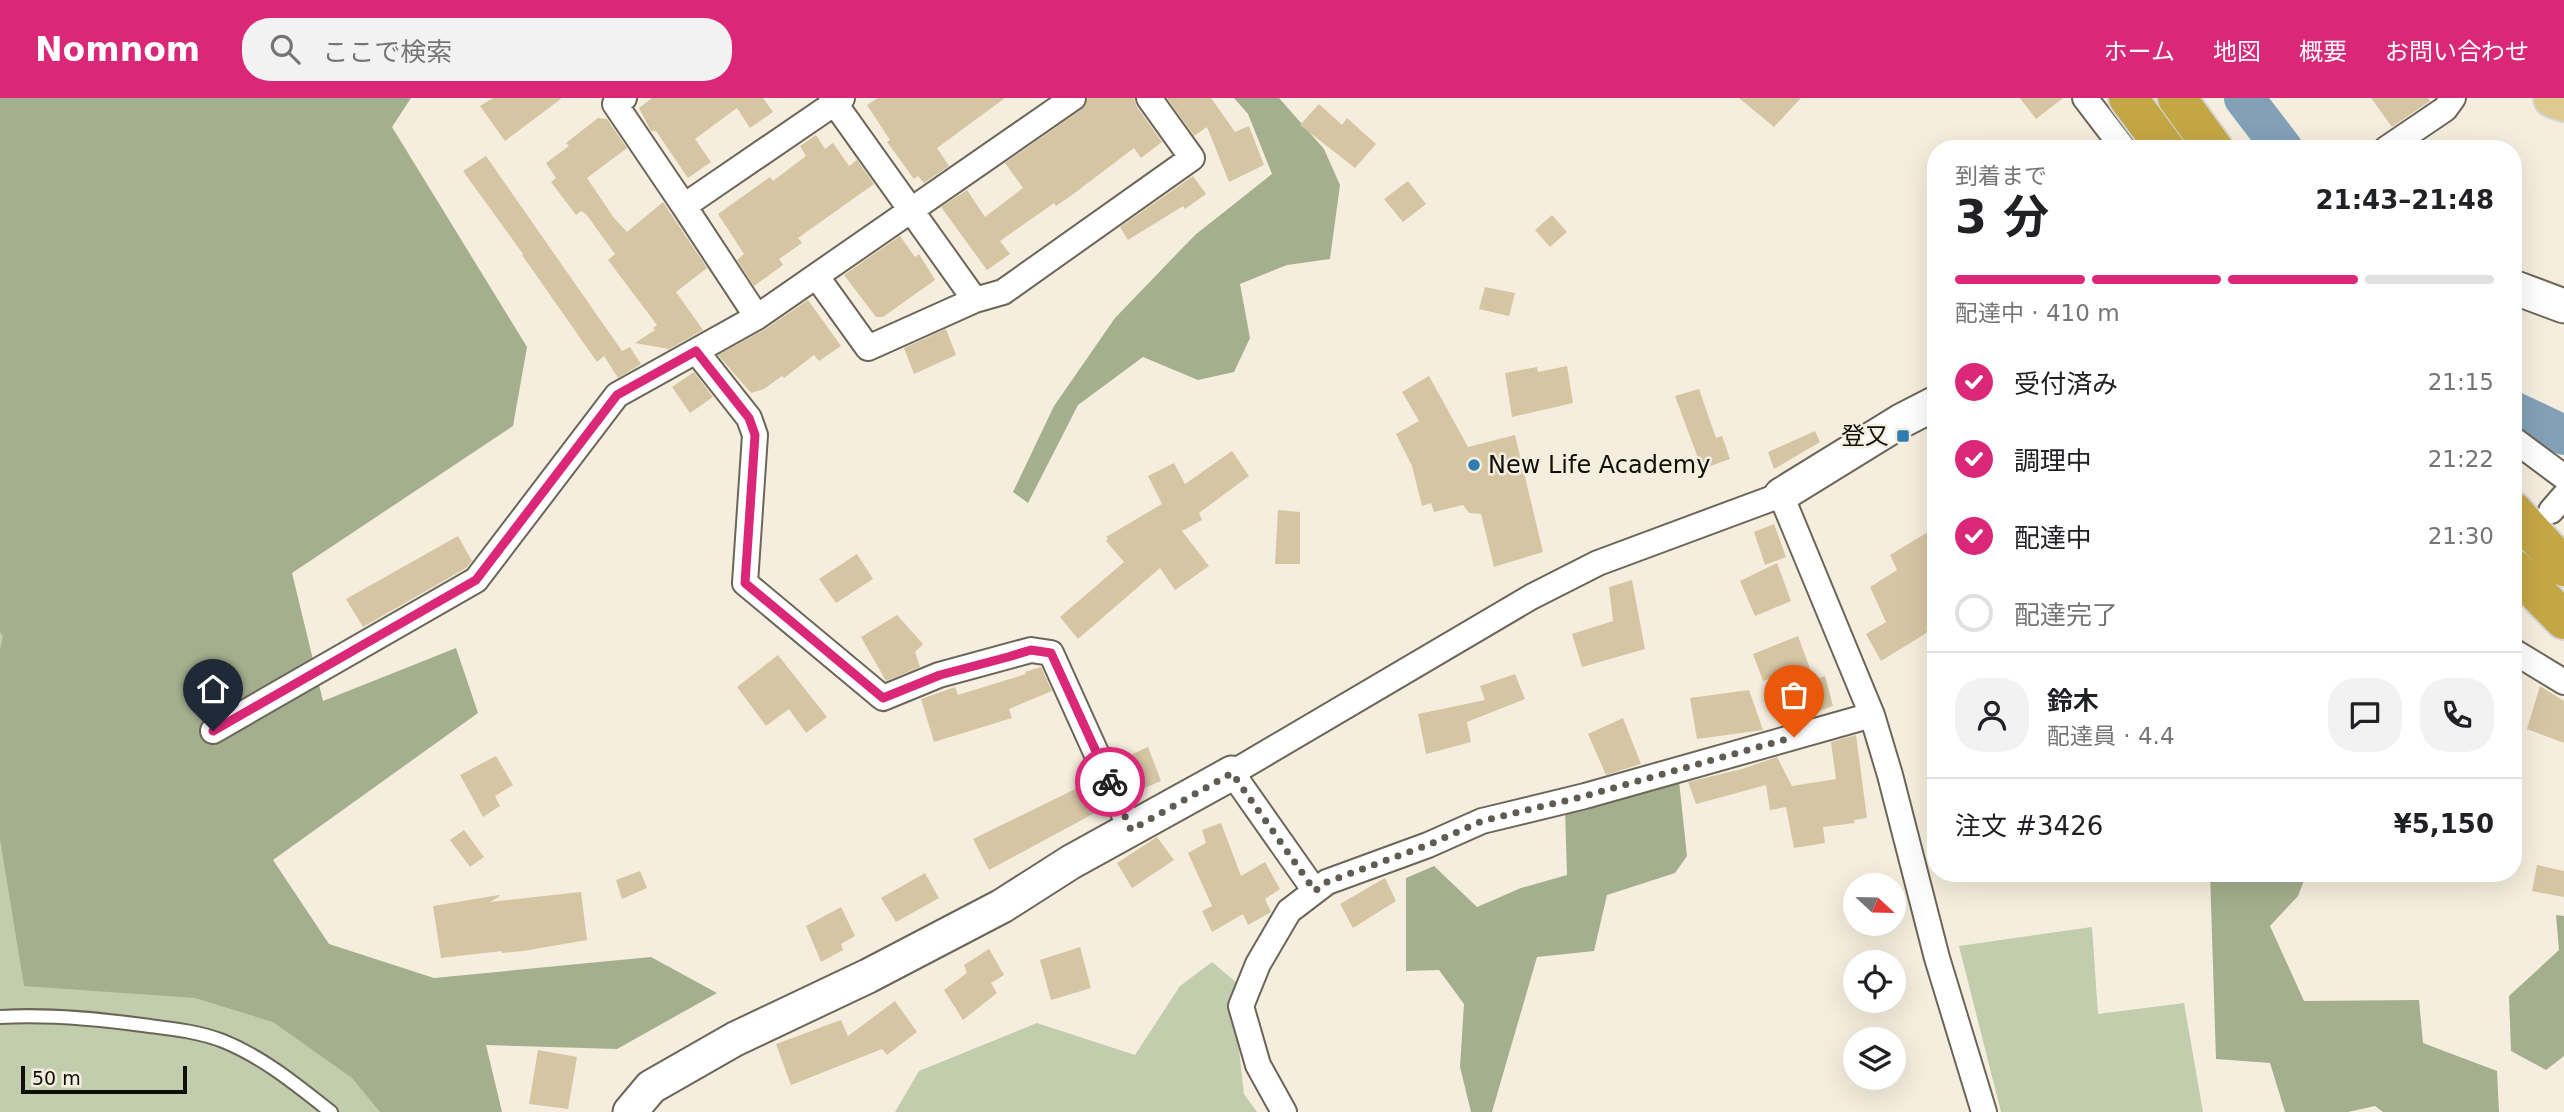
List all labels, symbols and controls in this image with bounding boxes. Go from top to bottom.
search box [242,18,732,81]
text: Nomnom [35,30,200,69]
icon: search [266,30,304,68]
text: ここで検索 [322,37,452,67]
text: ホーム [2104,38,2175,66]
text: 地図 [2213,38,2261,66]
text: 概要 [2299,38,2347,66]
text: お問い合わせ [2385,38,2529,66]
text: 到着まで [1955,163,2047,189]
text: 21:43–21:48 [2315,185,2494,215]
text: 3 分 [1955,190,2049,244]
text: 配達中 · 410 m [1955,300,2120,326]
icon: check [1955,363,1993,401]
text: 受付済み [2014,369,2118,399]
text: 21:15 [2428,369,2494,395]
place label: 登又 [1841,422,1889,450]
marker: 登又 [1895,428,1911,444]
icon: check [1955,440,1993,478]
text: 調理中 [2014,446,2092,476]
text: 21:22 [2428,446,2494,472]
place label: New Life Academy [1488,451,1710,479]
marker: New Life Academy [1466,457,1482,473]
icon: check [1955,517,1993,555]
text: 配達中 [2014,523,2092,553]
text: 21:30 [2428,523,2494,549]
text: 配達完了 [2014,600,2118,630]
pin [183,659,243,731]
pin [1764,665,1824,737]
icon: home [194,670,232,708]
icon: bag [1775,676,1813,714]
button: person [1955,678,2029,752]
button: chat [2328,678,2402,752]
button: phone [2420,678,2494,752]
text: 鈴木 [2047,686,2099,716]
text: 配達員 · 4.4 [2047,723,2175,749]
courier [1075,747,1145,817]
icon: bike [1091,763,1129,801]
text: ¥5,150 [2394,809,2494,839]
text: 注文 #3426 [1955,811,2103,841]
north arrow [1843,873,1906,936]
map controls [1843,873,1906,1090]
button: locate [1843,950,1906,1013]
button: layers [1843,1027,1906,1090]
scale bar [21,1063,187,1095]
text: 50 m [32,1067,81,1089]

